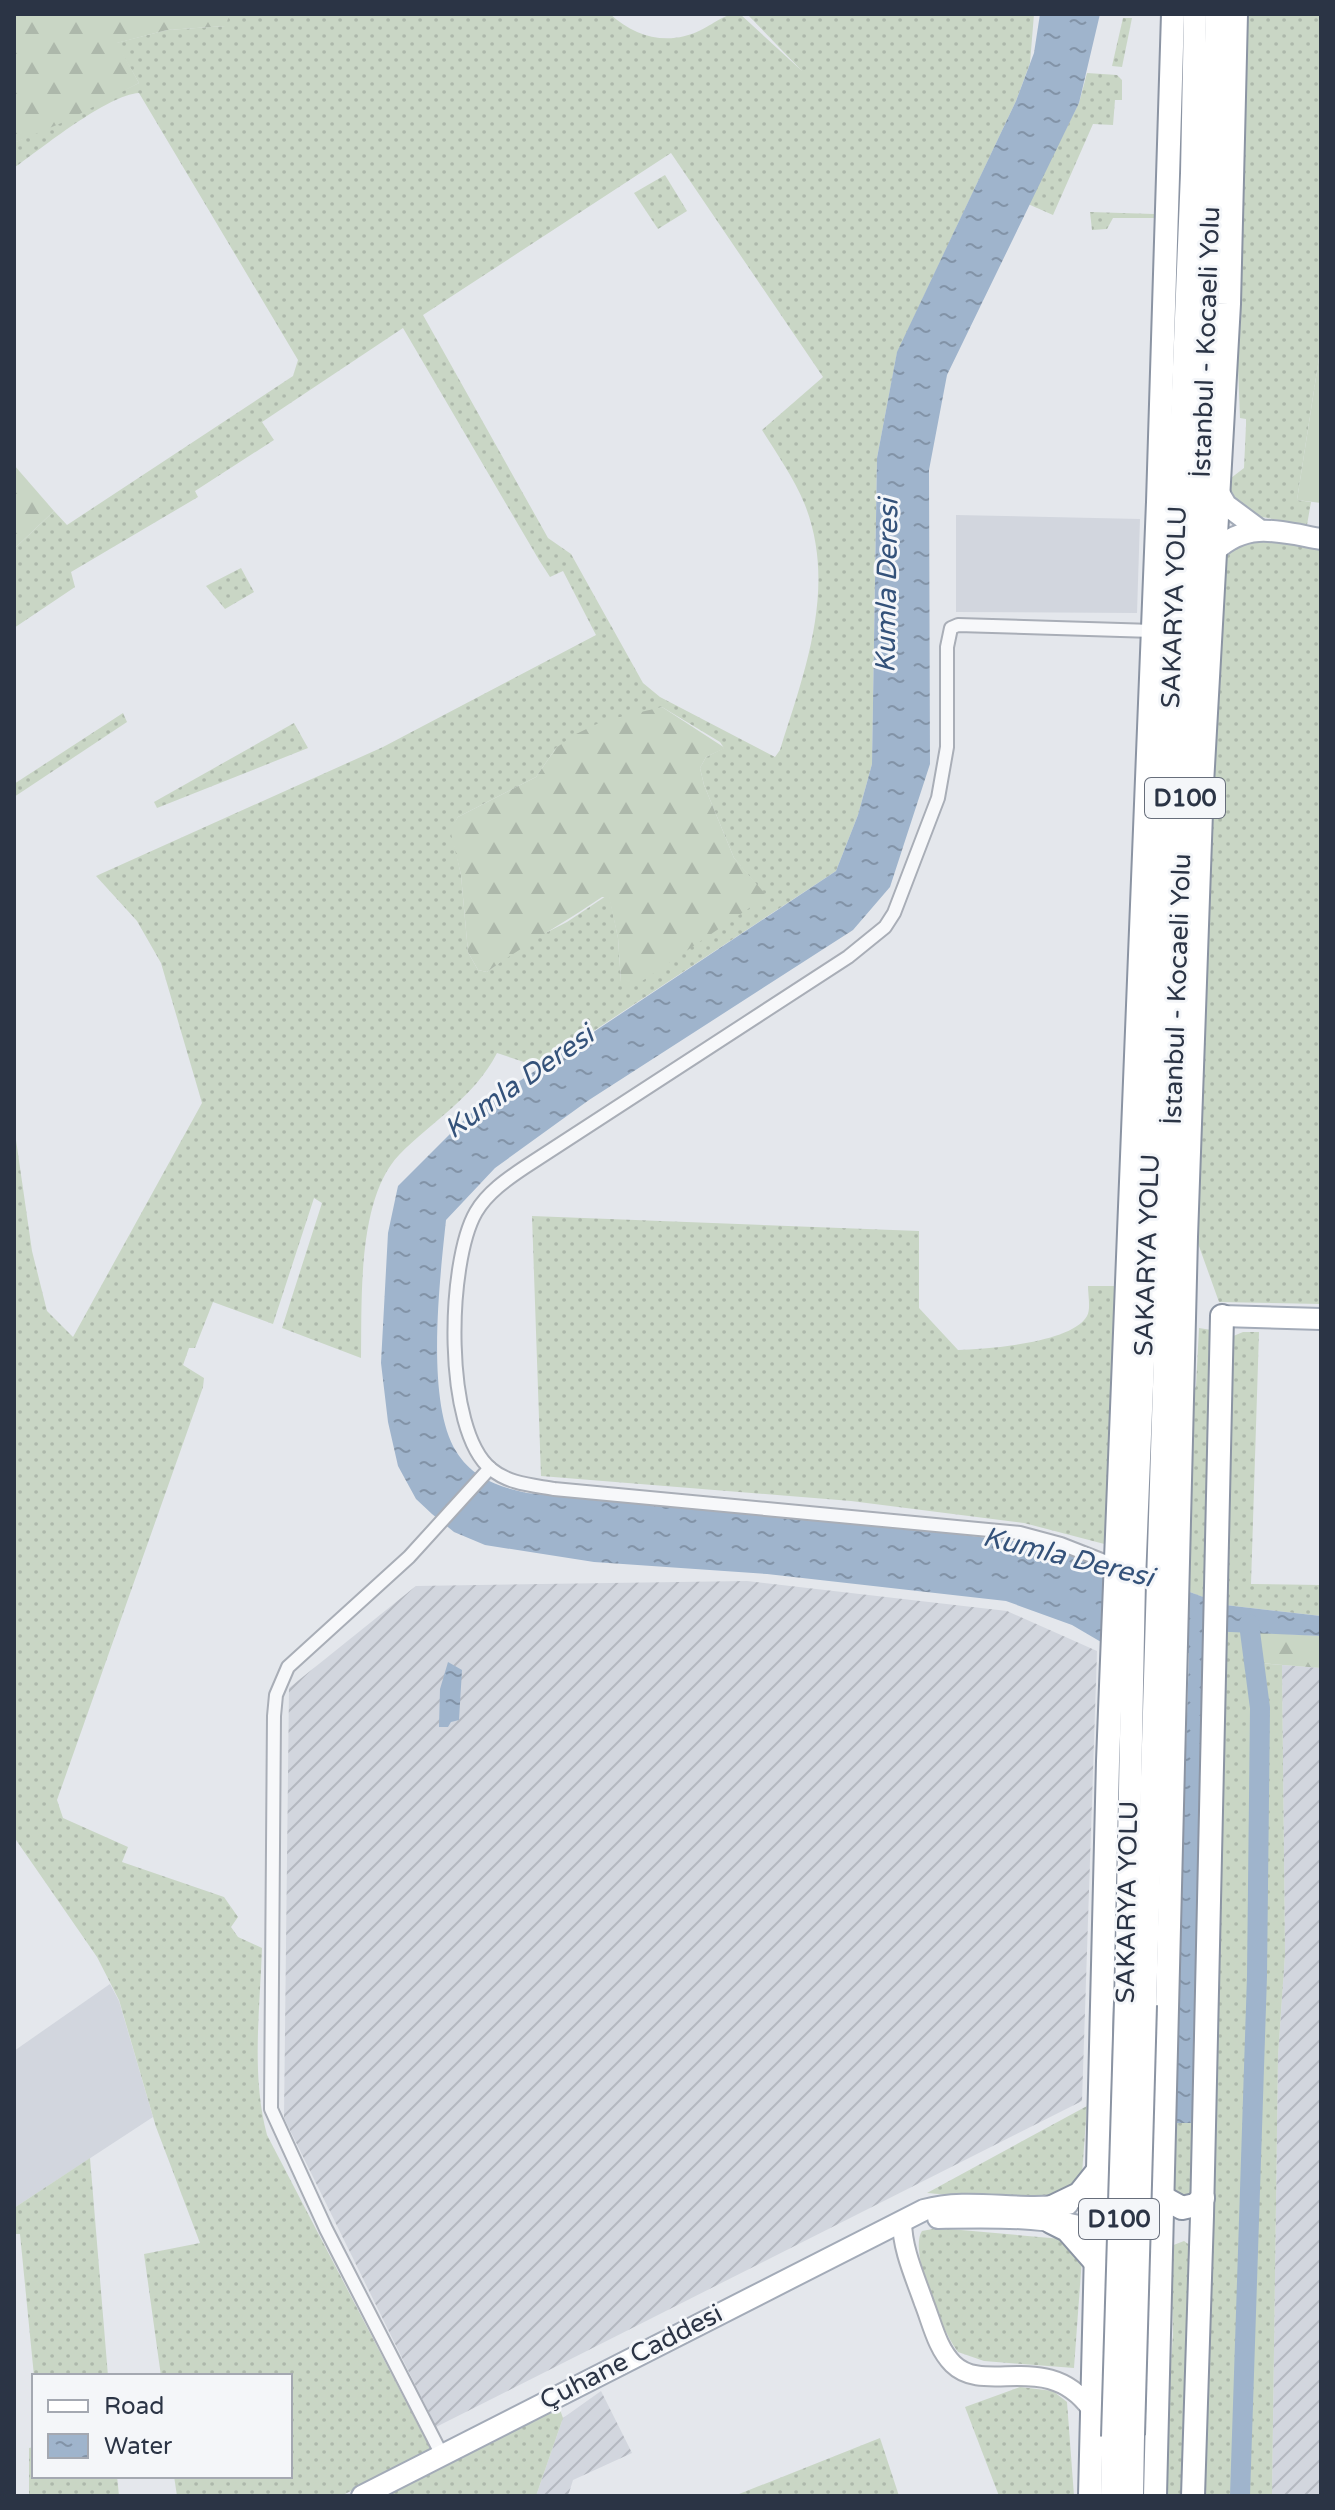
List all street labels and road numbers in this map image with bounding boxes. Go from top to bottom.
street label: İstanbul - Kocaeli Yolu [1186,206,1226,478]
street label: SAKARYA YOLU [1155,505,1193,709]
road number: D100 [1145,778,1225,818]
street label: İstanbul - Kocaeli Yolu [1157,853,1197,1125]
street label: SAKARYA YOLU [1128,1153,1166,1357]
street label: SAKARYA YOLU [1110,1800,1144,2004]
road number: D100 [1079,2199,1159,2239]
street label: Çuhane Caddesi [535,2298,727,2416]

